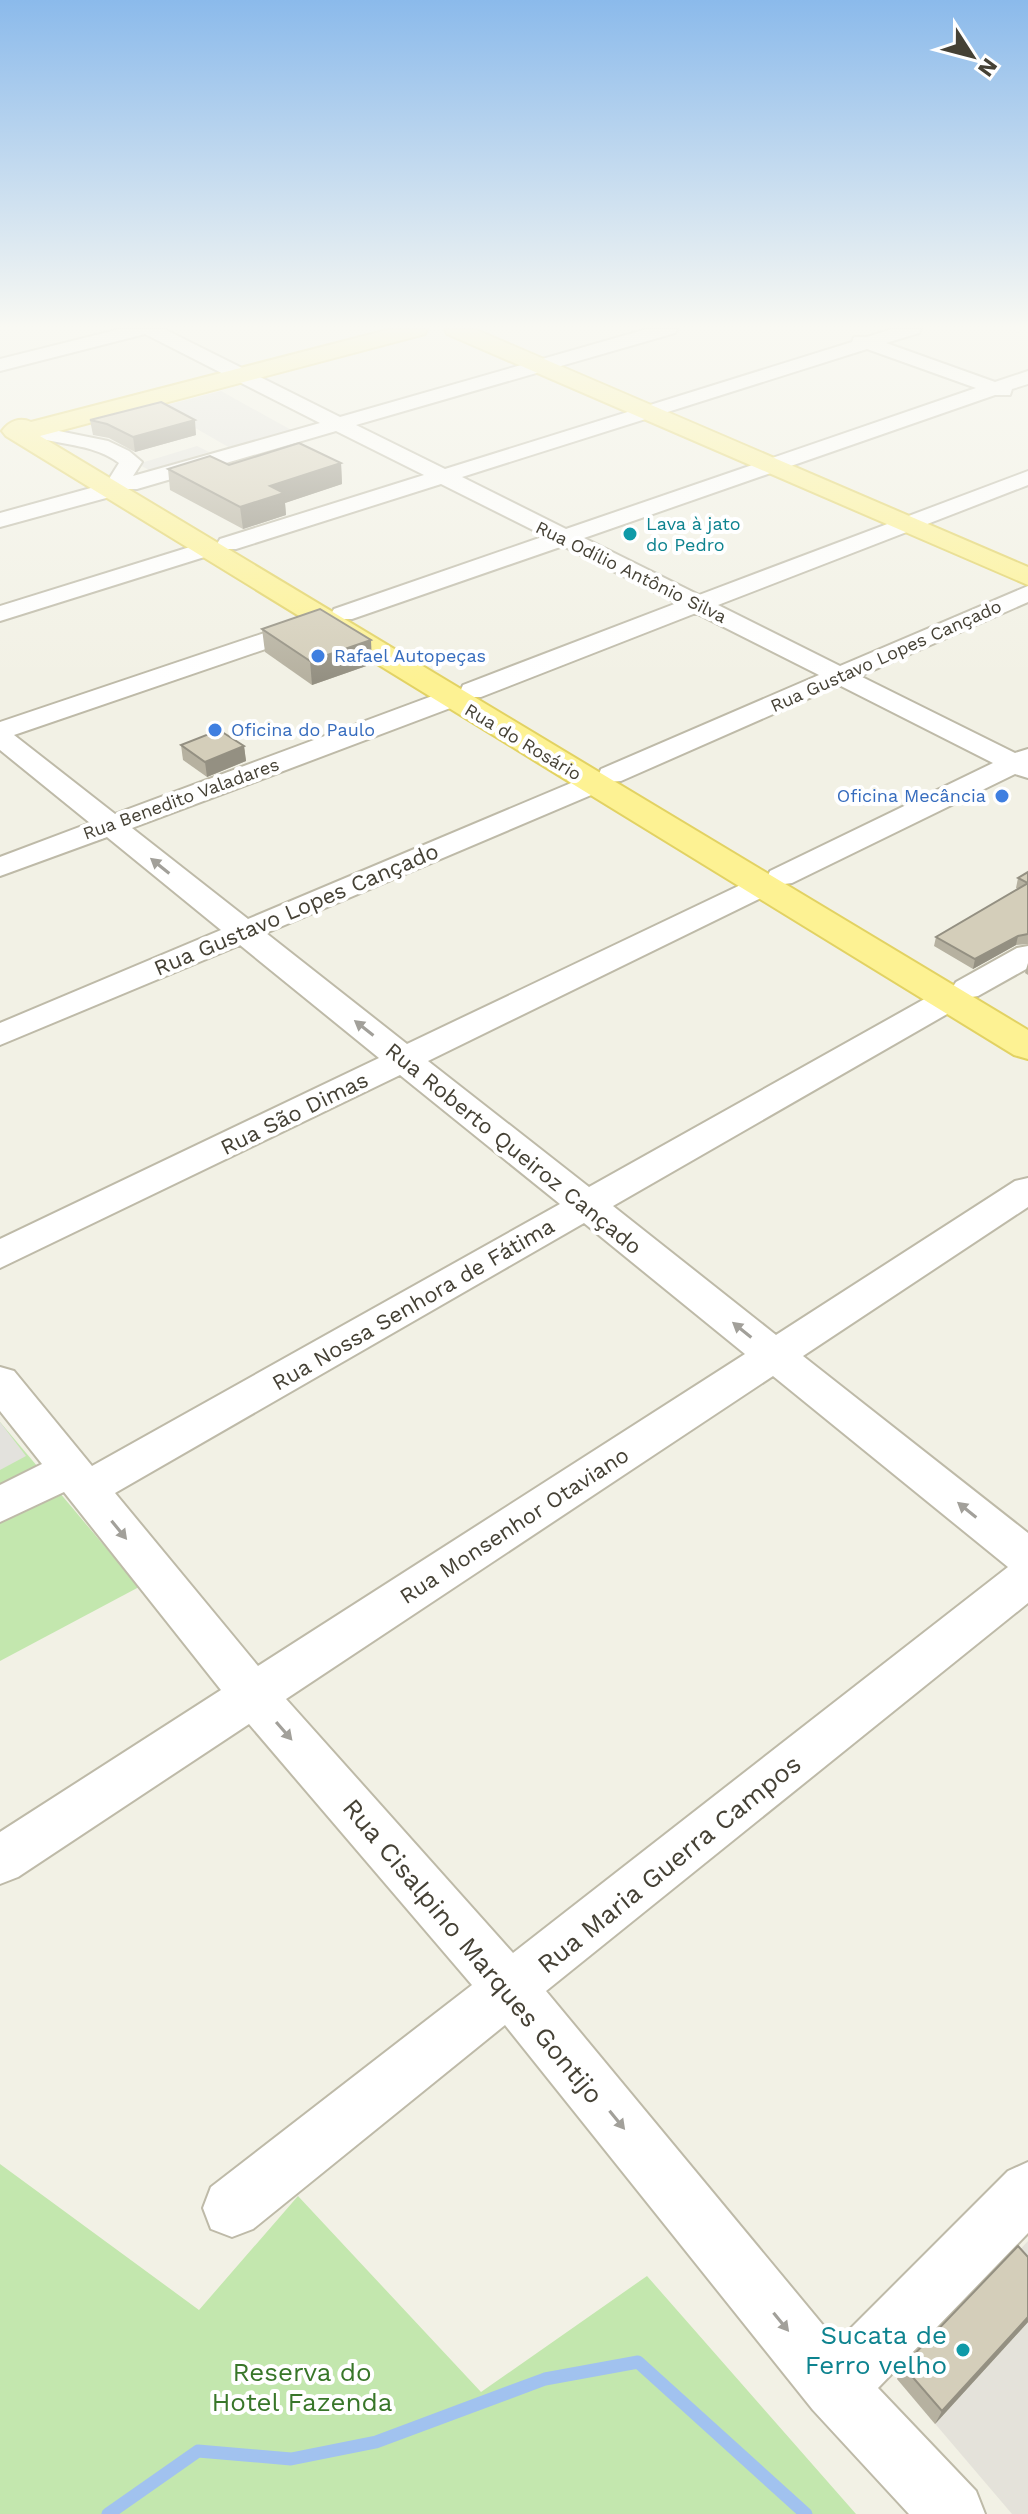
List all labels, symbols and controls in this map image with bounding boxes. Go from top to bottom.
north arrow [932,16,1012,96]
text: N [973,54,1003,81]
place label: Lava à jato do Pedro [646,513,741,555]
street label: Rua Odílio Antônio Silva [532,516,730,627]
marker: Lava à jato do Pedro [621,525,639,543]
street label: Rua Gustavo Lopes Cançado [767,595,1005,716]
place label: Rafael Autopeças [334,645,486,666]
marker: Rafael Autopeças [309,647,327,665]
street label: Rua do Rosário [461,699,585,785]
place label: Oficina do Paulo [231,719,375,740]
marker: Oficina do Paulo [206,721,224,739]
street label: Rua Benedito Valadares [80,753,282,844]
place label: Oficina Mecância [837,785,986,806]
marker: Oficina Mecância [993,787,1011,805]
street label: Rua Gustavo Lopes Cançado [150,838,442,981]
one-way arrow [150,857,171,874]
one-way arrow [354,1020,374,1037]
street label: Rua Roberto Queiroz Cançado [381,1037,647,1259]
street label: Rua São Dimas [216,1067,372,1160]
street label: Rua Nossa Senhora de Fátima [268,1213,559,1396]
one-way arrow [732,1322,752,1339]
street label: Rua Monsenhor Otaviano [395,1442,633,1609]
one-way arrow [957,1502,977,1518]
one-way arrow [111,1520,127,1540]
one-way arrow [275,1721,293,1740]
street label: Rua Maria Guerra Campos [531,1749,807,1979]
street label: Rua Cisalpino Marques Gontijo [337,1793,609,2109]
one-way arrow [608,2110,625,2130]
one-way arrow [772,2311,789,2331]
place label: Sucata de Ferro velho [805,2320,947,2380]
marker: Sucata de Ferro velho [954,2341,972,2359]
park label: Reserva do Hotel Fazenda [211,2357,393,2417]

